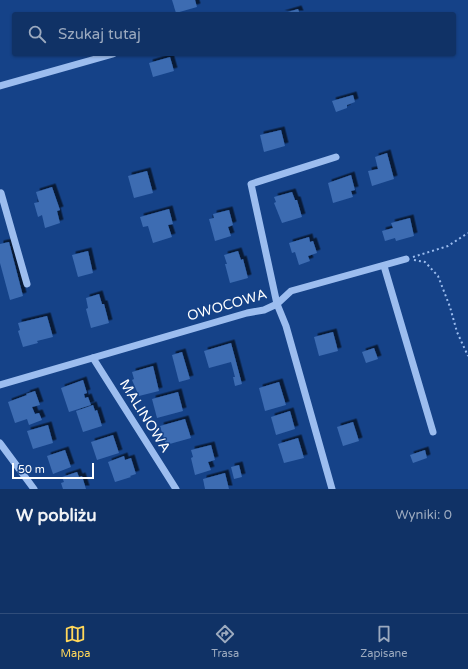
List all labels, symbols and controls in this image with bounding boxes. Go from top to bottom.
search box [12,12,456,56]
icon: search [26,23,48,45]
text: Szukaj tutaj [58,25,141,43]
street label: OWOCOWA [185,285,269,325]
street label: MALINOWA [116,376,174,456]
scale bar [12,461,94,480]
text: 50 m [18,463,45,476]
text: W pobliżu [16,505,97,526]
text: Wyniki: 0 [396,507,452,523]
tab: Mapa [60,623,90,660]
tab: Trasa [211,623,239,660]
tab: Zapisane [360,623,408,660]

